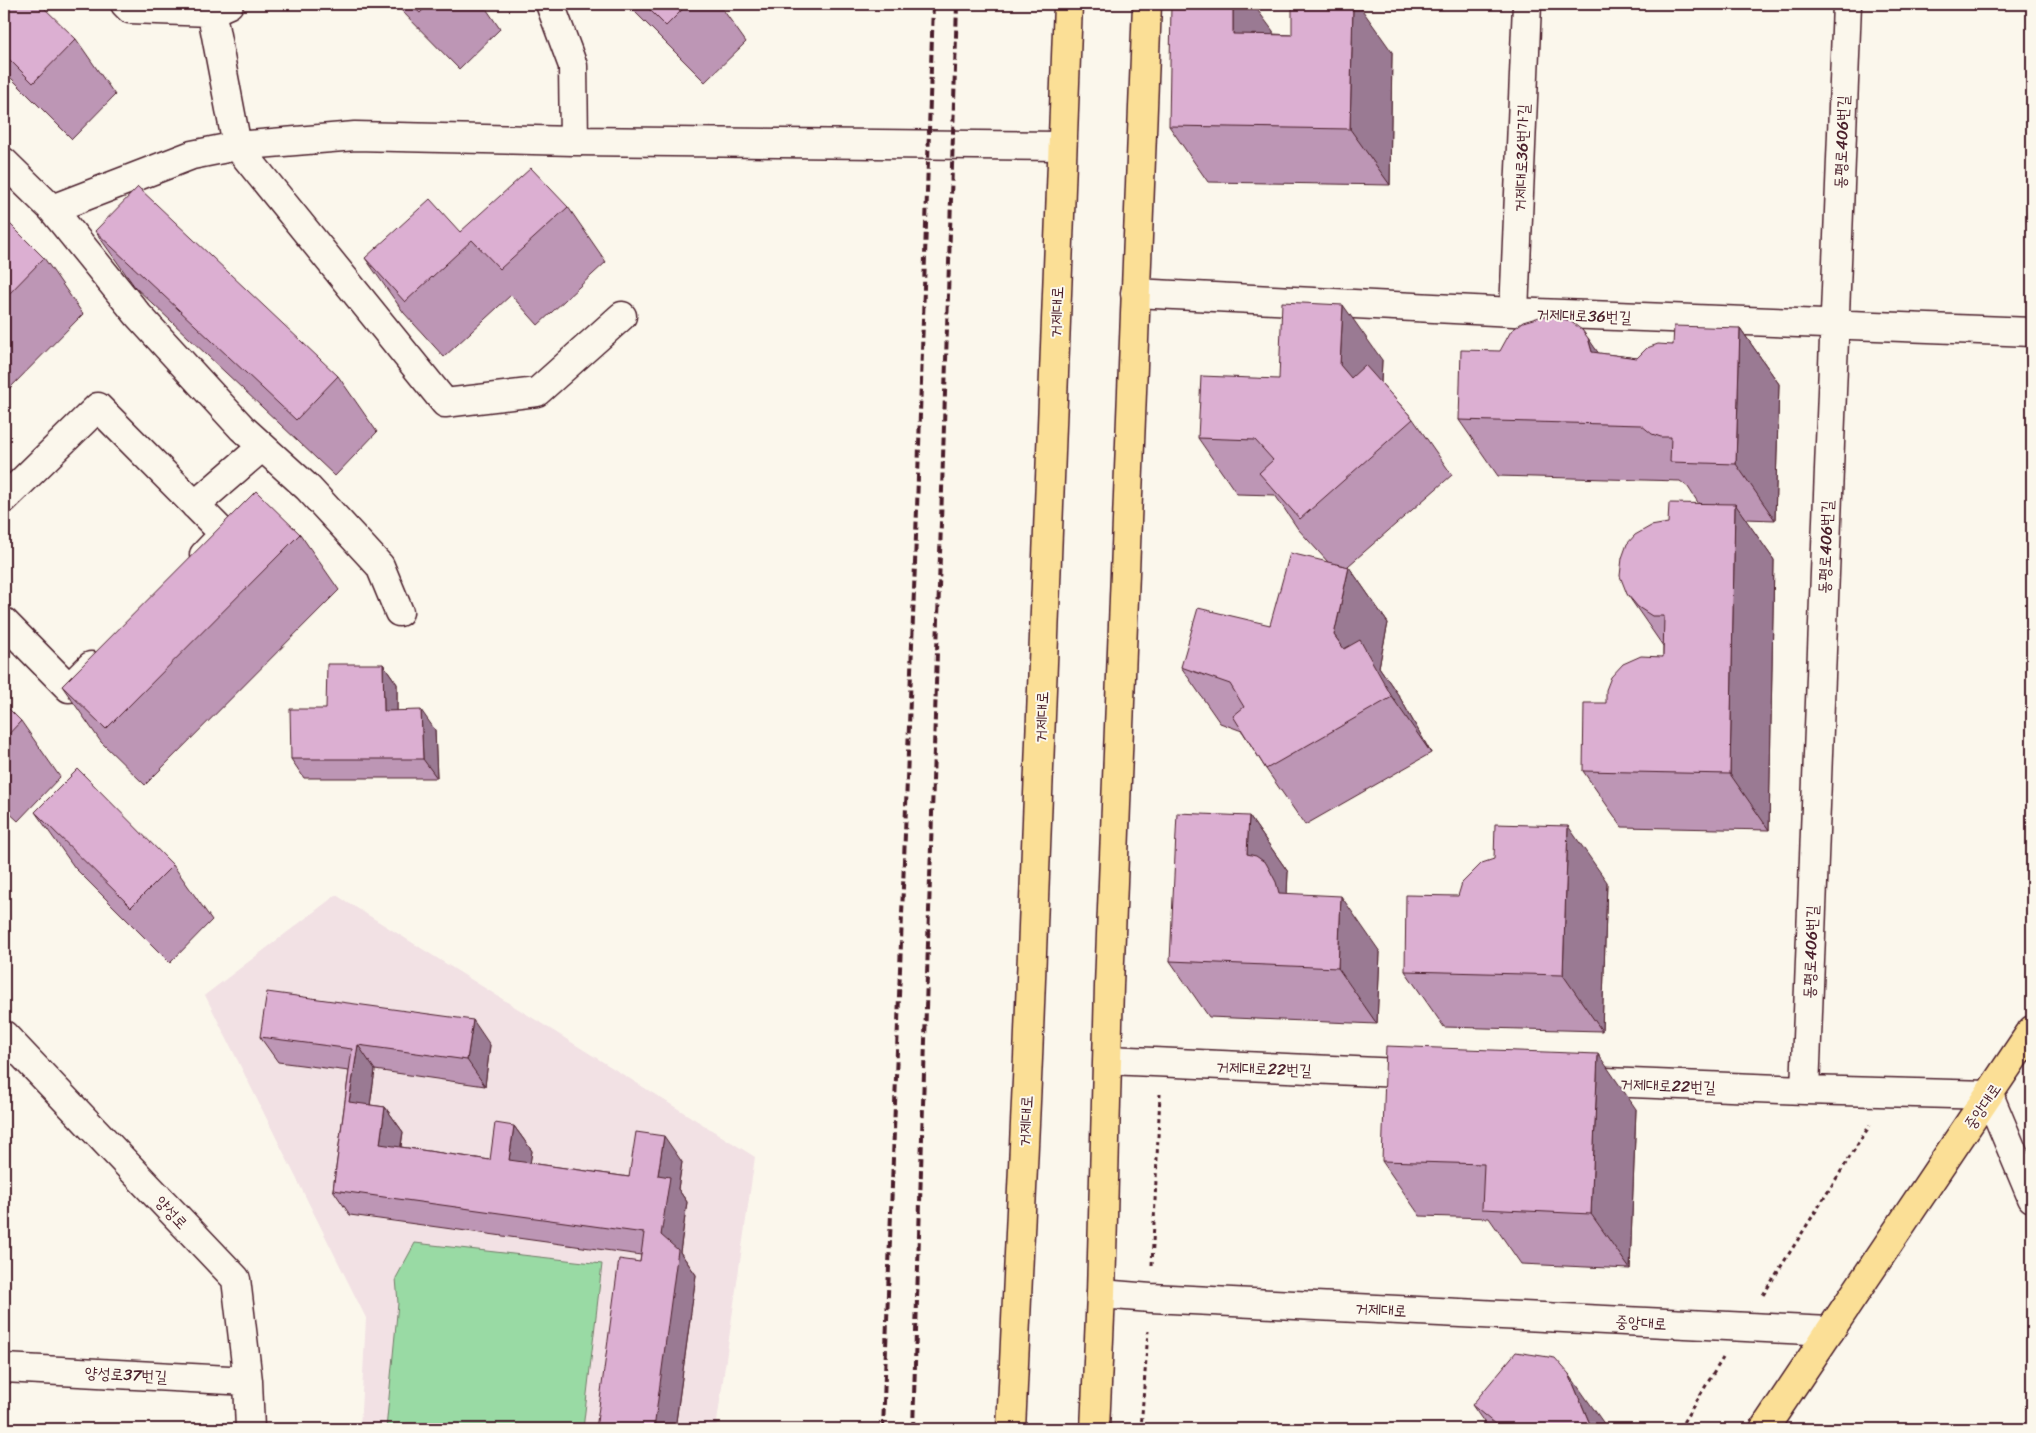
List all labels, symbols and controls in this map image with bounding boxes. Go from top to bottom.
street label: 동평로406번길 [1825,95,1858,189]
street label: 거제대로36번가길 [1505,103,1538,212]
street label: 거제대로 [1041,286,1072,338]
street label: 거제대로36번길 [1536,299,1632,332]
street label: 동평로406번길 [1809,500,1842,594]
street label: 거제대로 [1026,691,1057,743]
street label: 동평로406번길 [1794,905,1827,999]
street label: 거제대로22번길 [1216,1052,1312,1085]
street label: 거제대로22번길 [1620,1069,1716,1102]
street label: 중앙대로 [1956,1077,2009,1136]
street label: 거제대로 [1010,1095,1041,1147]
street label: 양성로 [148,1188,195,1236]
street label: 거제대로 [1355,1294,1407,1325]
street label: 중앙대로 [1615,1307,1667,1338]
street label: 양성로37번길 [84,1358,168,1391]

